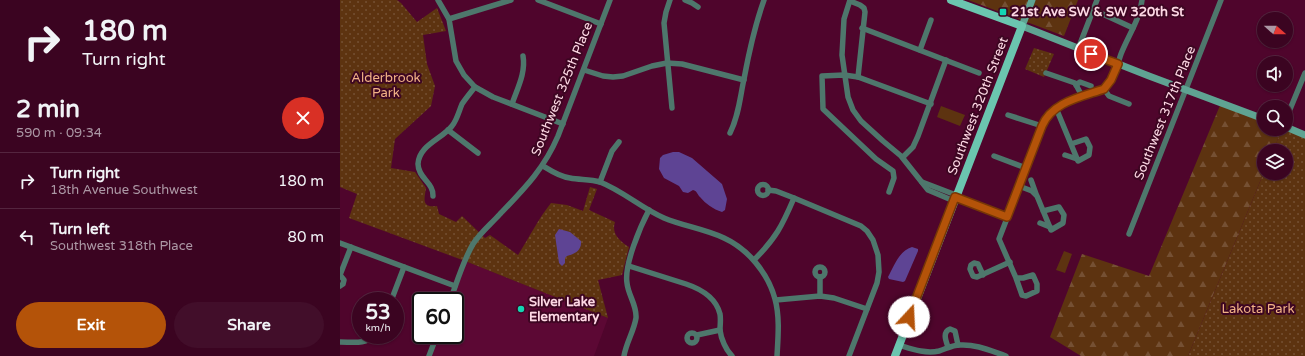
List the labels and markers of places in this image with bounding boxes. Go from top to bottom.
place label: 21st Ave SW & SW 320th St [1011,4,1184,20]
marker: 21st Ave SW & SW 320th St [998,7,1008,17]
pin [1074,37,1108,71]
place label: Silver Lake Elementary [529,294,599,325]
marker: Silver Lake Elementary [516,304,526,314]

